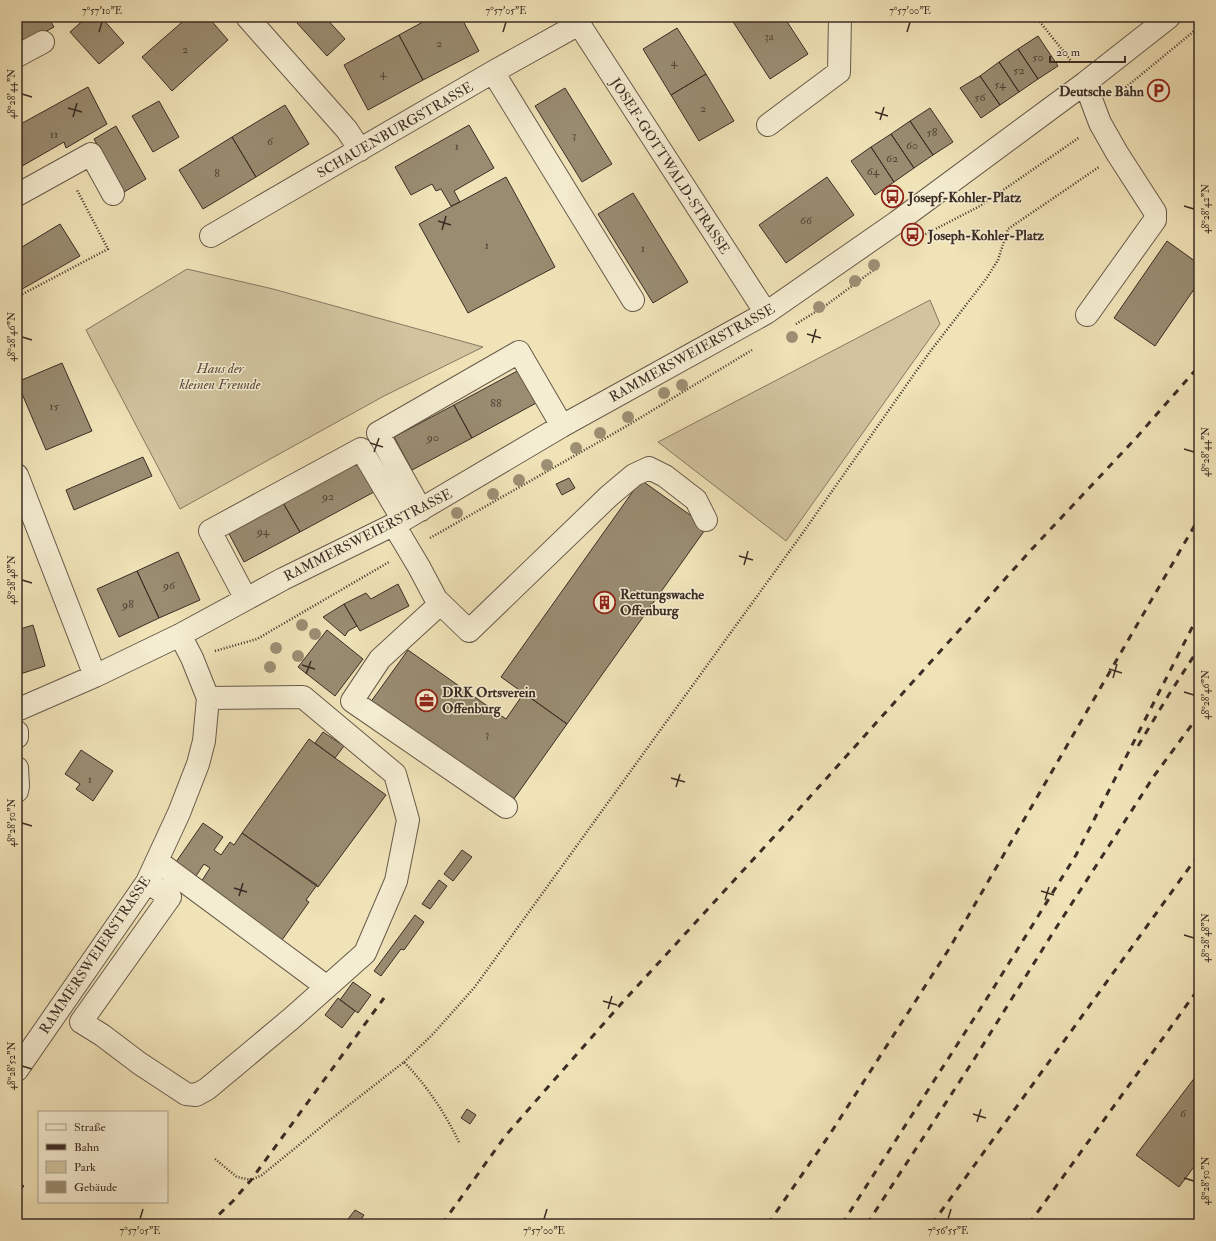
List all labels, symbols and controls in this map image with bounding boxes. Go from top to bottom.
text: 7°57'10"E [82,5,122,17]
text: 7°57'05"E [486,5,526,17]
text: 7°57'00"E [889,5,931,17]
house number: 3a [764,29,775,44]
house number: 2 [436,36,442,51]
scale bar [1050,38,1125,64]
house number: 2 [182,42,188,57]
text: 20 m [1056,45,1081,60]
house number: 50 [1032,50,1044,65]
house number: 4 [671,55,678,70]
house number: 52 [1013,63,1025,78]
house number: 4 [380,66,387,81]
text: 48°28'44"N [6,69,18,119]
street label: JOSEF-GOTTWALD-STRASSE [606,74,733,257]
house number: 54 [994,77,1006,92]
street label: SCHAUENBURGSTRASSE [314,78,476,182]
parking icon: Deutsche Bahn [1146,78,1172,104]
place label: Deutsche Bahn [1059,83,1145,100]
house number: 56 [974,90,987,105]
house number: 2 [700,101,706,116]
house number: 58 [927,125,938,140]
house number: 11 [50,127,58,142]
house number: 3 [572,128,576,143]
house number: 6 [267,134,274,149]
house number: 60 [906,138,918,153]
house number: 1 [455,139,459,154]
house number: 62 [886,151,898,166]
house number: 64 [867,164,880,179]
house number: 8 [214,166,220,181]
bus stop icon: Josepf-Kohler-Platz [879,184,905,210]
text: 48°28'42"N [1200,184,1212,234]
place label: Josepf-Kohler-Platz [907,189,1021,207]
house number: 66 [800,213,813,228]
bus stop icon: Joseph-Kohler-Platz [900,222,926,248]
place label: Joseph-Kohler-Platz [927,227,1044,245]
house number: 1 [485,238,489,253]
house number: 1 [641,241,645,256]
street label: RAMMERSWEIERSTRASSE [606,300,778,406]
text: 48°28'46"N [6,312,18,362]
park label: Haus der kleinen Freunde [179,360,261,393]
house number: 88 [490,396,502,411]
house number: 15 [49,399,59,414]
text: 48°28'44"N [1200,427,1212,477]
house number: 90 [426,430,439,445]
street label: RAMMERSWEIERSTRASSE [281,485,455,585]
house number: 92 [321,489,334,504]
house number: 94 [256,524,270,539]
text: 48°28'48"N [6,555,18,605]
house number: 96 [162,578,176,593]
place label: Rettungswache Offenburg [620,586,704,620]
building icon: Rettungswache Offenburg [591,589,617,615]
house number: 98 [121,597,134,612]
text: 48°28'46"N [1200,670,1212,720]
place label: DRK Ortsverein Offenburg [442,684,536,718]
office icon: DRK Ortsverein Offenburg [413,687,439,713]
house number: 3 [485,727,489,742]
house number: 1 [88,772,92,787]
text: 48°28'50"N [6,799,18,847]
street label: RAMMERSWEIERSTRASSE [36,873,154,1037]
text: 48°28'48"N [1200,913,1212,963]
text: 48°28'52"N [6,1042,18,1090]
house number: 6 [1180,1106,1187,1121]
legend [38,1111,168,1203]
text: Straße [74,1120,105,1135]
text: Bahn [74,1140,99,1155]
text: 48°28'50"N [1200,1157,1212,1205]
text: Park [74,1160,96,1175]
text: Gebäude [74,1180,117,1195]
text: 7°57'05"E [120,1225,160,1237]
text: 7°57'00"E [523,1225,565,1237]
text: 7°56'55"E [928,1225,968,1237]

